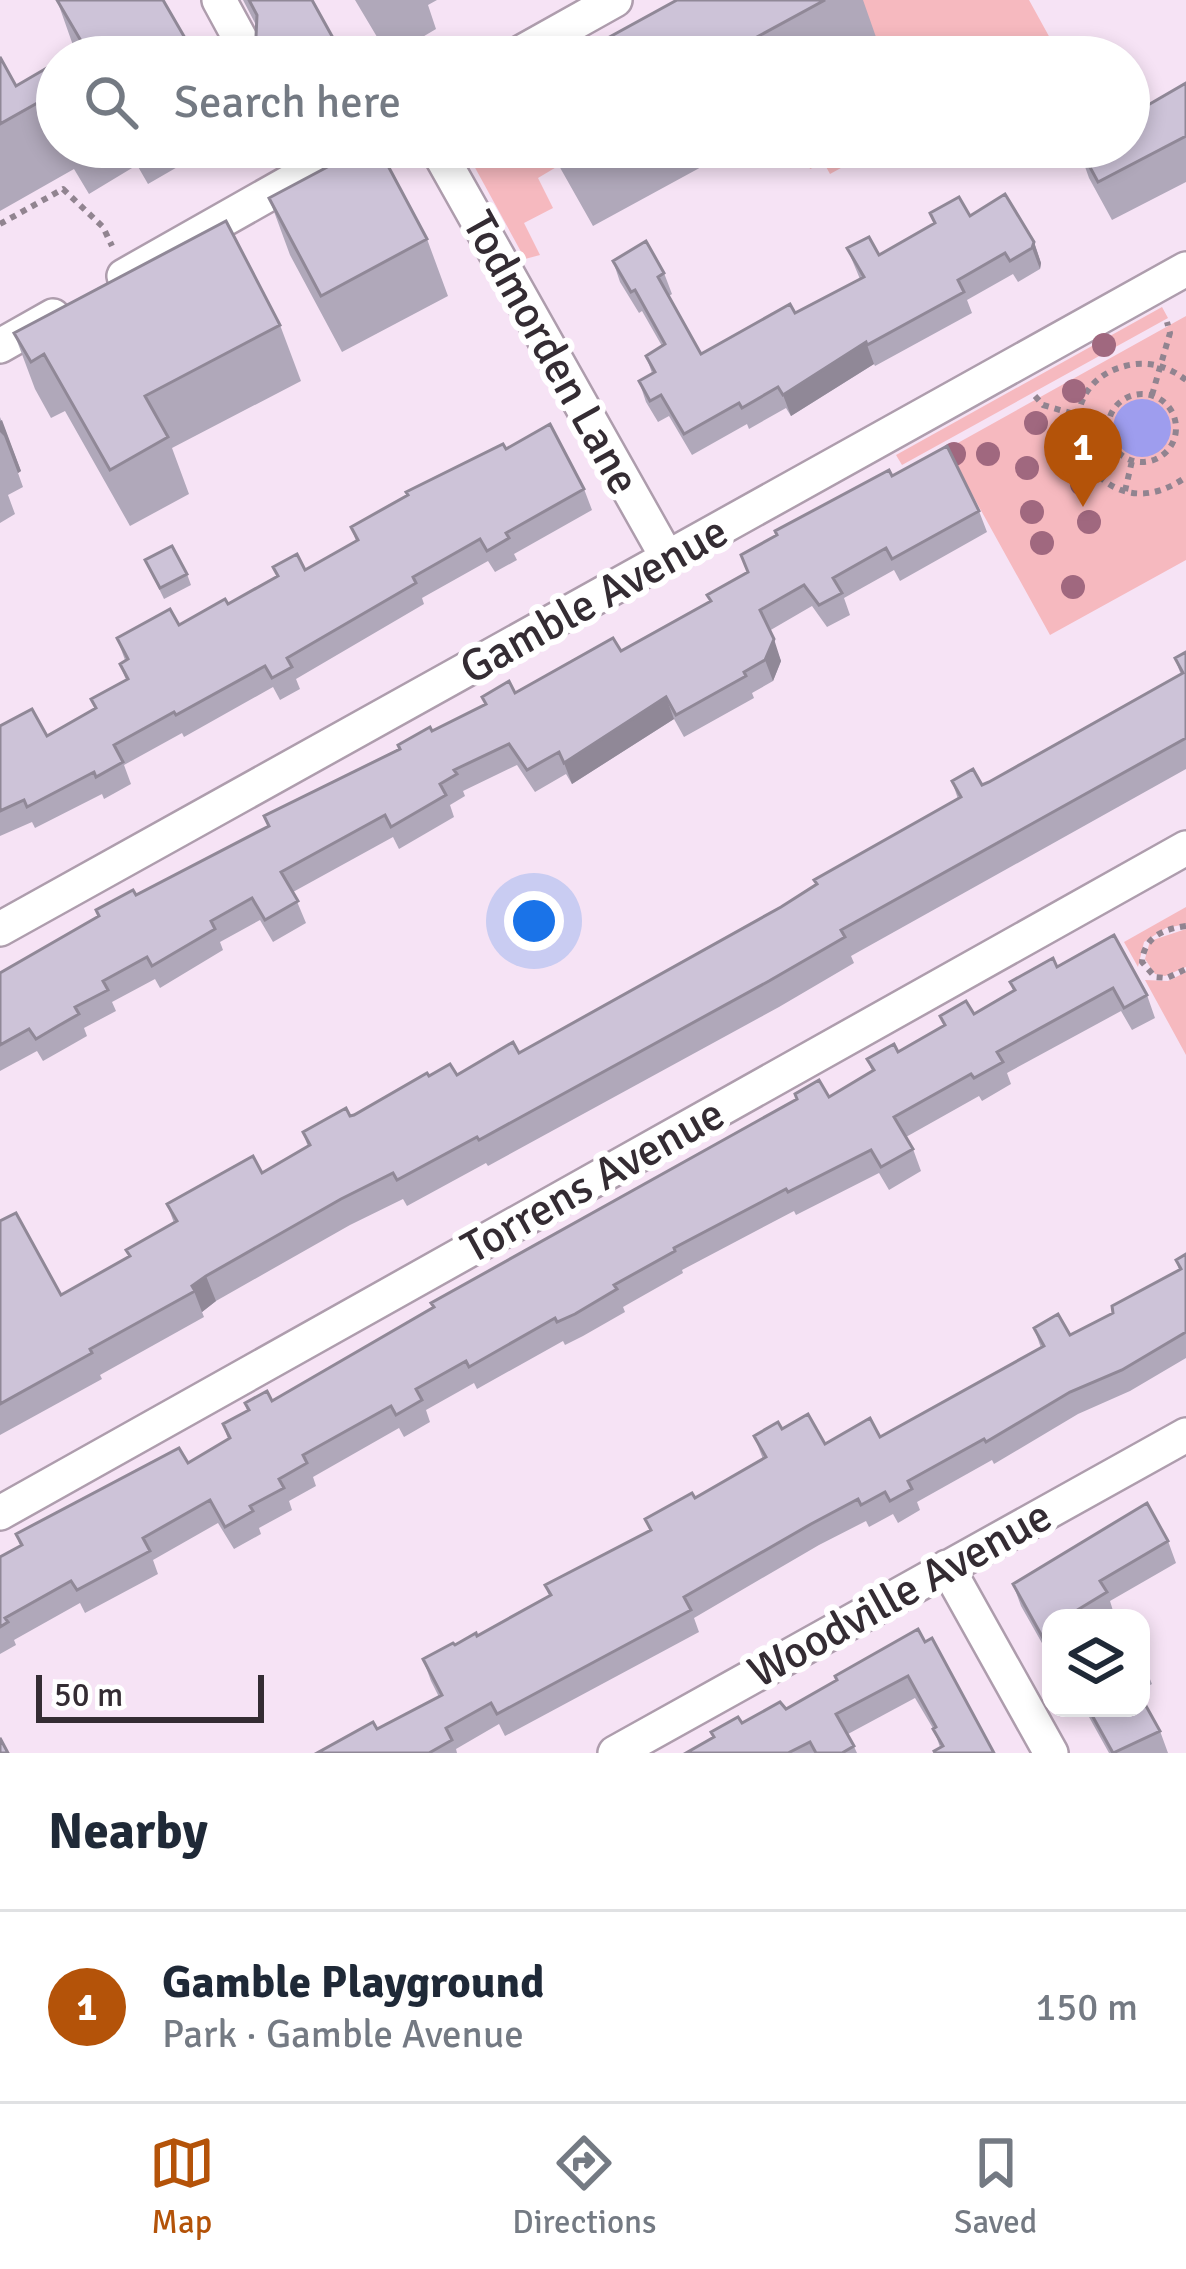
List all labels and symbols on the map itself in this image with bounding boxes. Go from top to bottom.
street label: Todmorden Lane [451,202,651,504]
pin: 1 [1044,408,1122,507]
street label: Gamble Avenue [451,504,737,696]
your location [504,891,564,951]
street label: Torrens Avenue [452,1086,734,1276]
street label: Woodville Avenue [739,1488,1061,1700]
scale bar [36,1669,264,1722]

